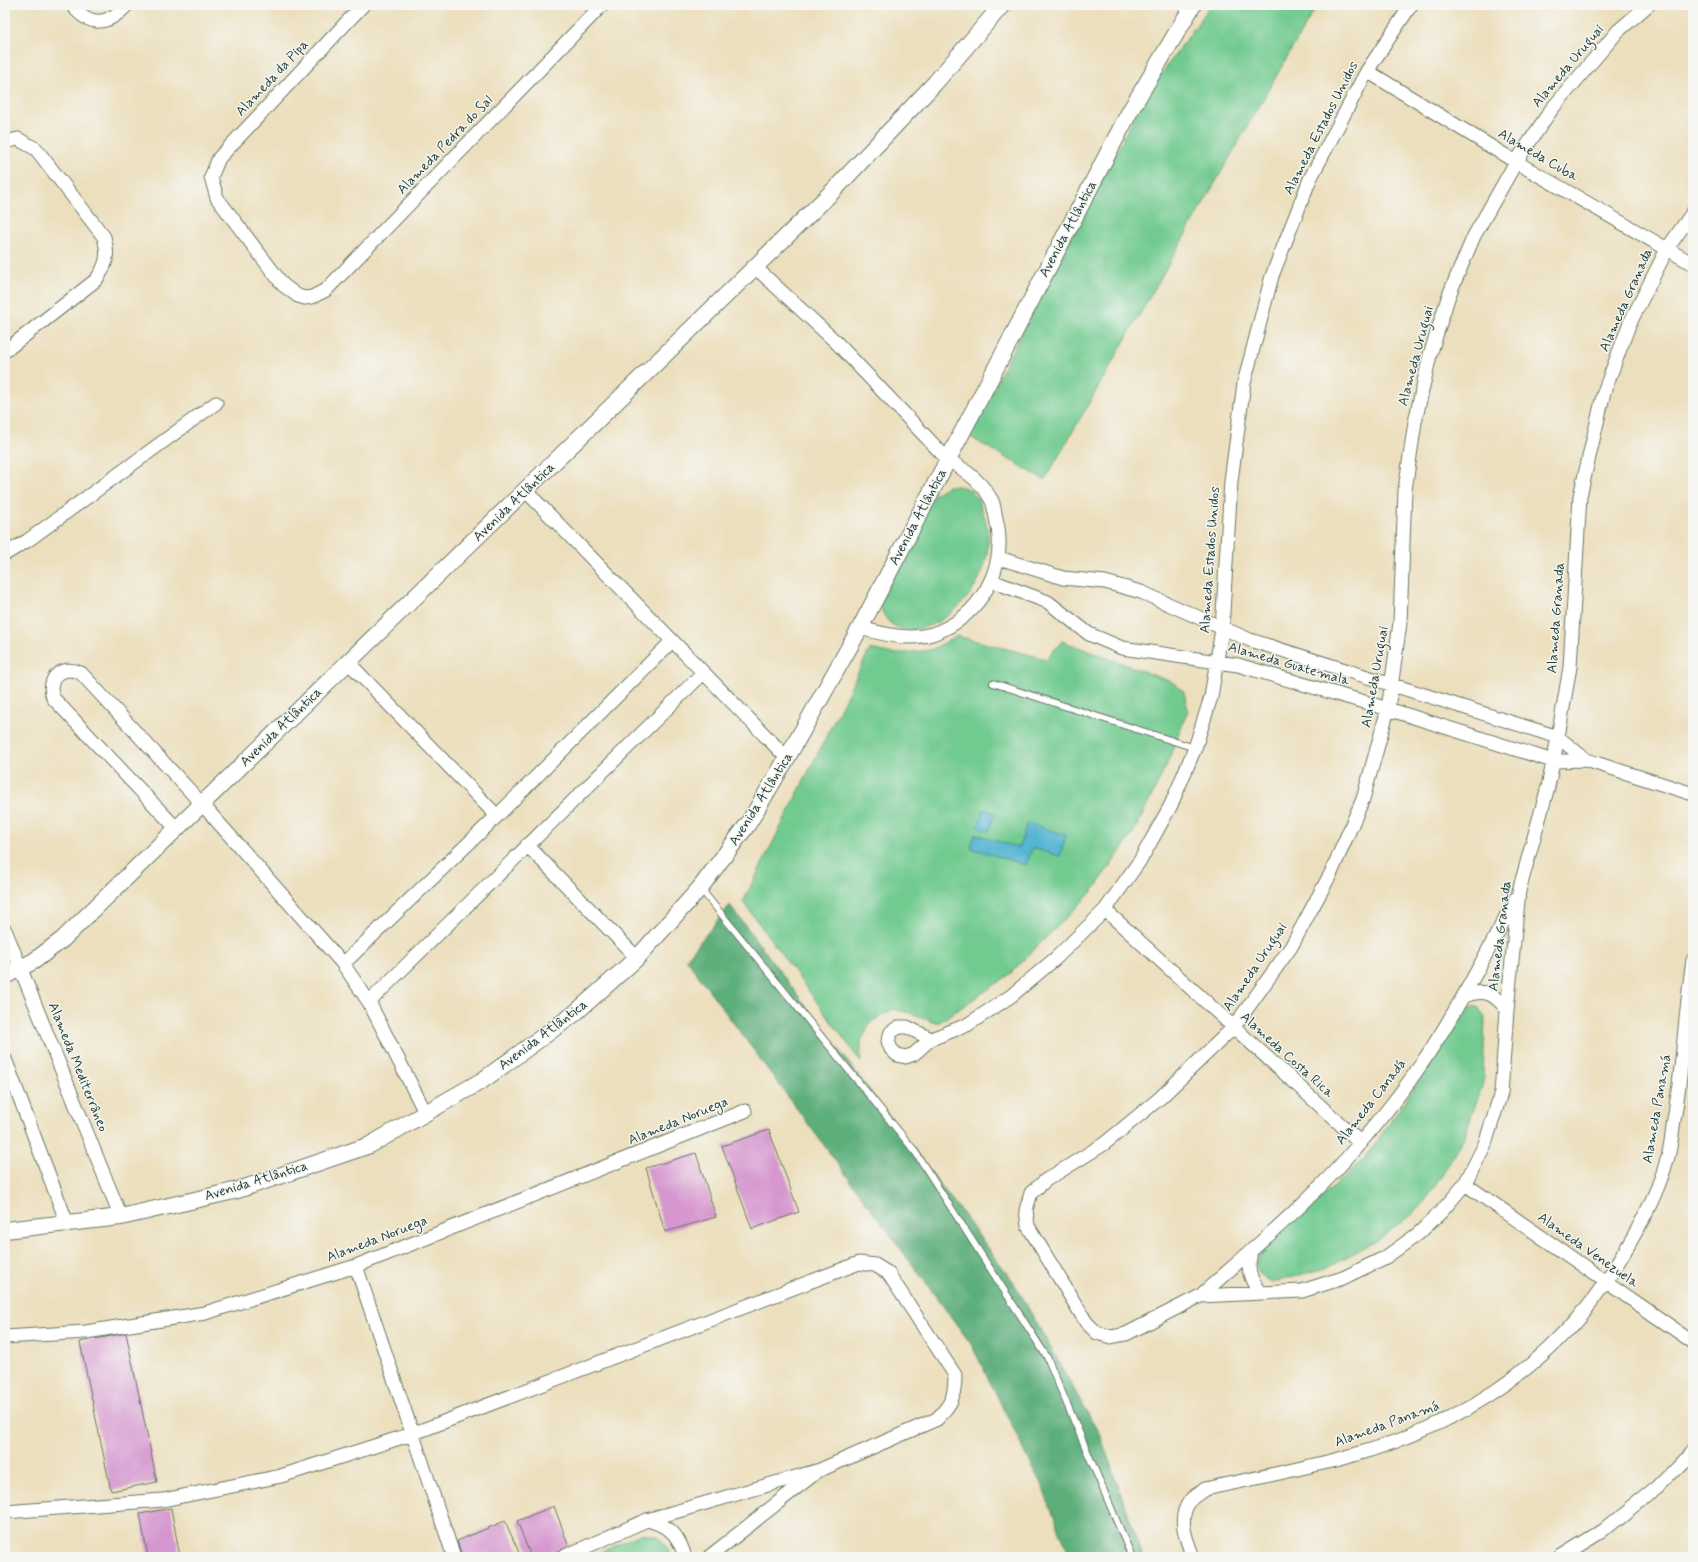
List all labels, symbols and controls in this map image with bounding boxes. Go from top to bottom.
street label: Alameda Uruguai [1528,21,1609,112]
street label: Alameda da Pipa [232,36,312,120]
street label: Alameda Estados Unidos [1280,58,1362,198]
street label: Alameda Pedra do Sal [393,92,497,198]
street label: Alameda Cuba [1495,125,1582,185]
street label: Avenida Atlântica [1035,178,1101,280]
street label: Alameda Granada [1595,246,1657,354]
street label: Alameda Uruguai [1394,304,1440,409]
street label: Avenida Atlântica [469,458,559,546]
street label: Avenida Atlântica [885,466,951,568]
street label: Alameda Estados Unidos [1196,486,1224,634]
street label: Alameda Granada [1543,562,1569,674]
street label: Alameda Uruguai [1357,625,1395,730]
street label: Alameda Guatemala [1226,638,1352,690]
street label: Avenida Atlântica [236,683,326,771]
street label: Avenida Atlântica [725,749,797,849]
street label: Alameda Granada [1484,880,1516,992]
street label: Alameda Uruguai [1219,919,1293,1016]
street label: Avenida Atlântica [495,996,591,1074]
street label: Alameda Mediterrâneo [44,1000,112,1135]
street label: Alameda Costa Rica [1236,1008,1338,1102]
street label: Alameda Panamá [1639,1053,1675,1165]
street label: Alameda Canadá [1332,1055,1410,1149]
street label: Alameda Noruega [625,1093,731,1150]
street label: Avenida Atlântica [202,1157,310,1205]
street label: Alameda Venezuela [1534,1208,1642,1292]
street label: Alameda Noruega [324,1211,430,1267]
street label: Alameda Panamá [1332,1397,1442,1451]

